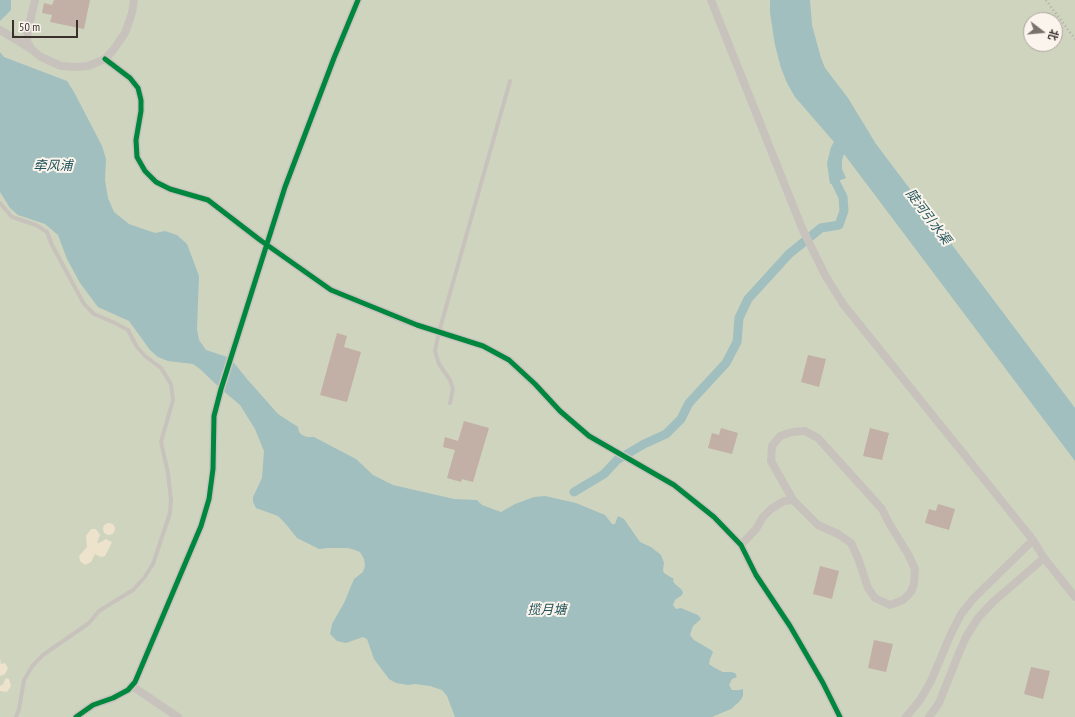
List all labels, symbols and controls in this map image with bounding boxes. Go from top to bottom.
scale bar [14,12,80,38]
north arrow [1023,12,1063,52]
text: 50 m [19,19,40,34]
text: 北 [1045,28,1062,42]
water label: 牵风浦 [34,158,72,174]
water label: 陡河引水渠 [902,186,954,248]
water label: 揽月塘 [528,602,566,618]

